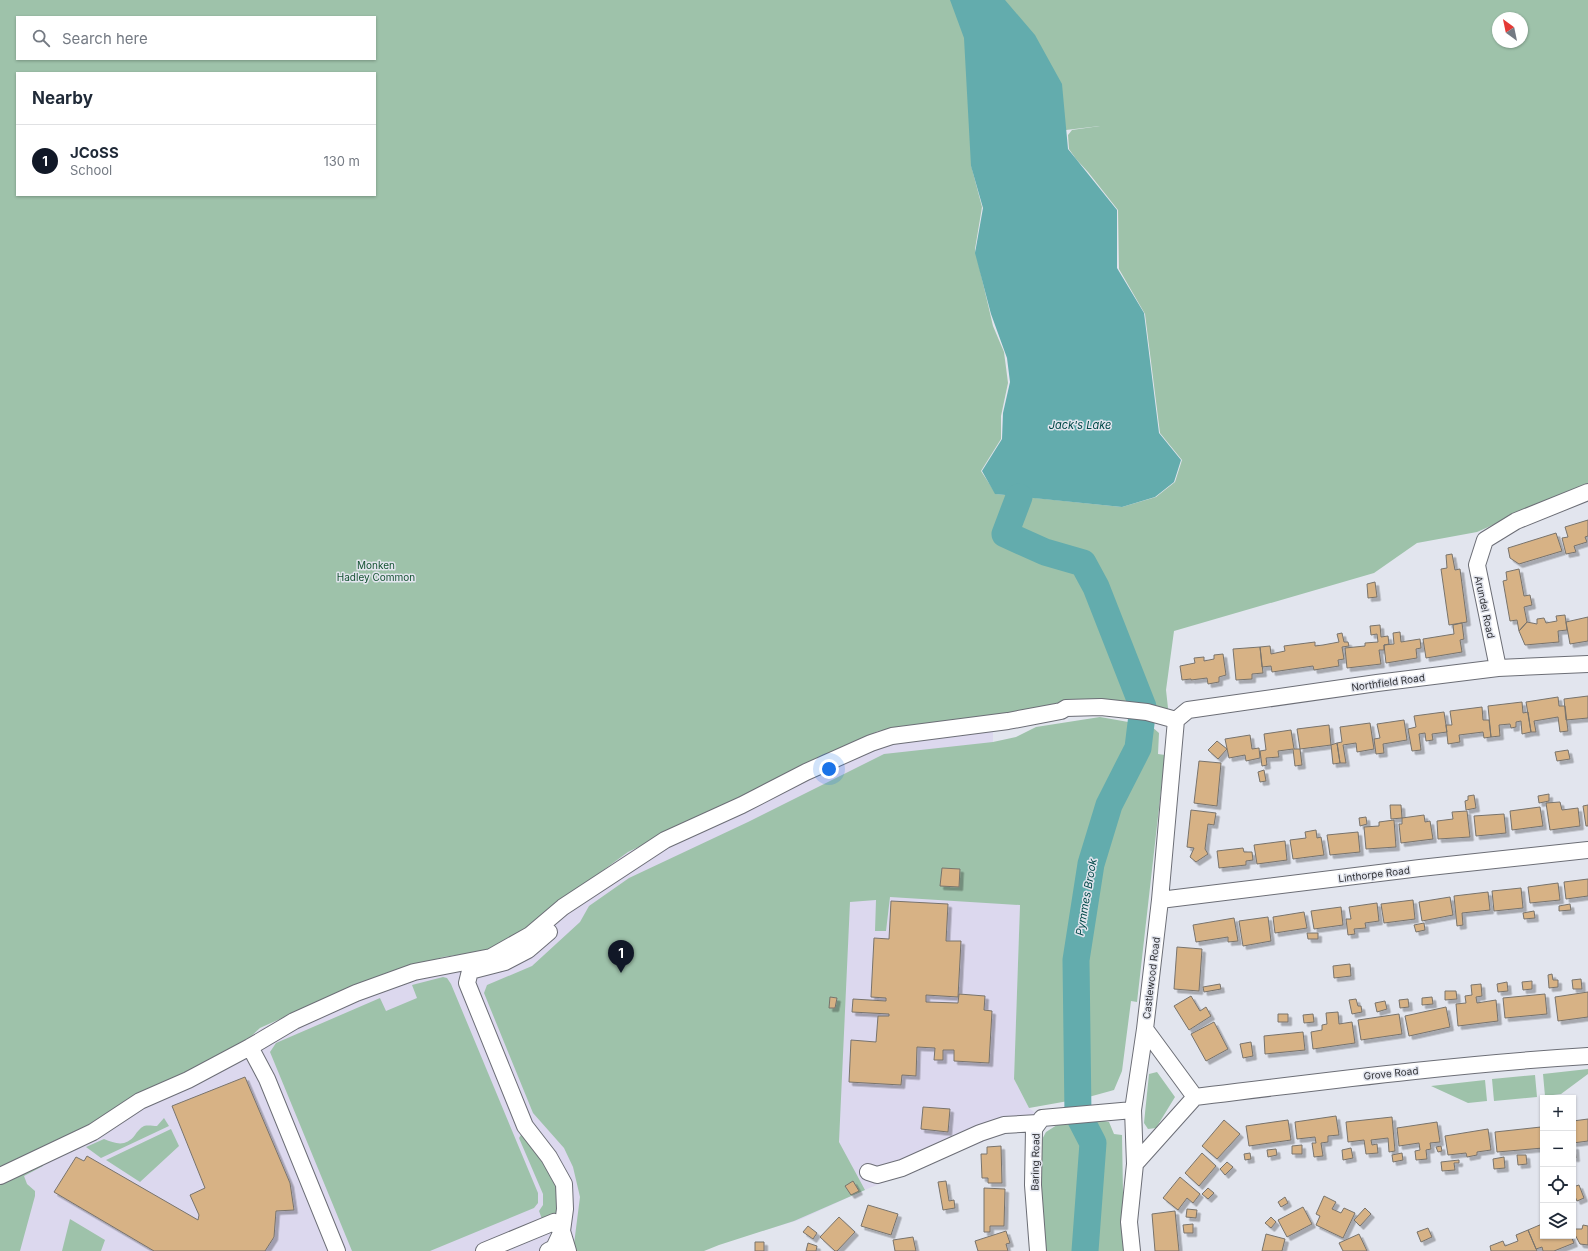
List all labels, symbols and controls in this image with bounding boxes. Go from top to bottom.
north arrow [1492,12,1528,48]
search box [16,16,376,60]
icon: search [30,27,52,49]
text: Search here [62,29,148,48]
text: Nearby [32,88,93,108]
text: JCoSS [70,143,119,162]
text: 1 [42,153,48,169]
text: 130 m [323,153,360,169]
text: School [70,162,112,178]
water label: Jack's Lake [1049,418,1111,432]
park label: Monken Hadley Common [337,559,415,583]
street label: Arundel Road [1472,575,1498,639]
street label: Northfield Road [1350,671,1426,693]
your location [819,759,839,779]
water label: Pymmes Brook [1072,856,1100,937]
street label: Linthorpe Road [1338,864,1410,884]
street label: Castlewood Road [1140,936,1162,1020]
pin: 1 [608,940,634,973]
street label: Grove Road [1363,1064,1419,1082]
map controls [1540,1095,1576,1239]
button: + [1540,1095,1576,1131]
button: − [1540,1131,1576,1167]
street label: Baring Road [1028,1133,1042,1191]
button: locate [1540,1167,1576,1203]
button: layers [1540,1203,1576,1239]

